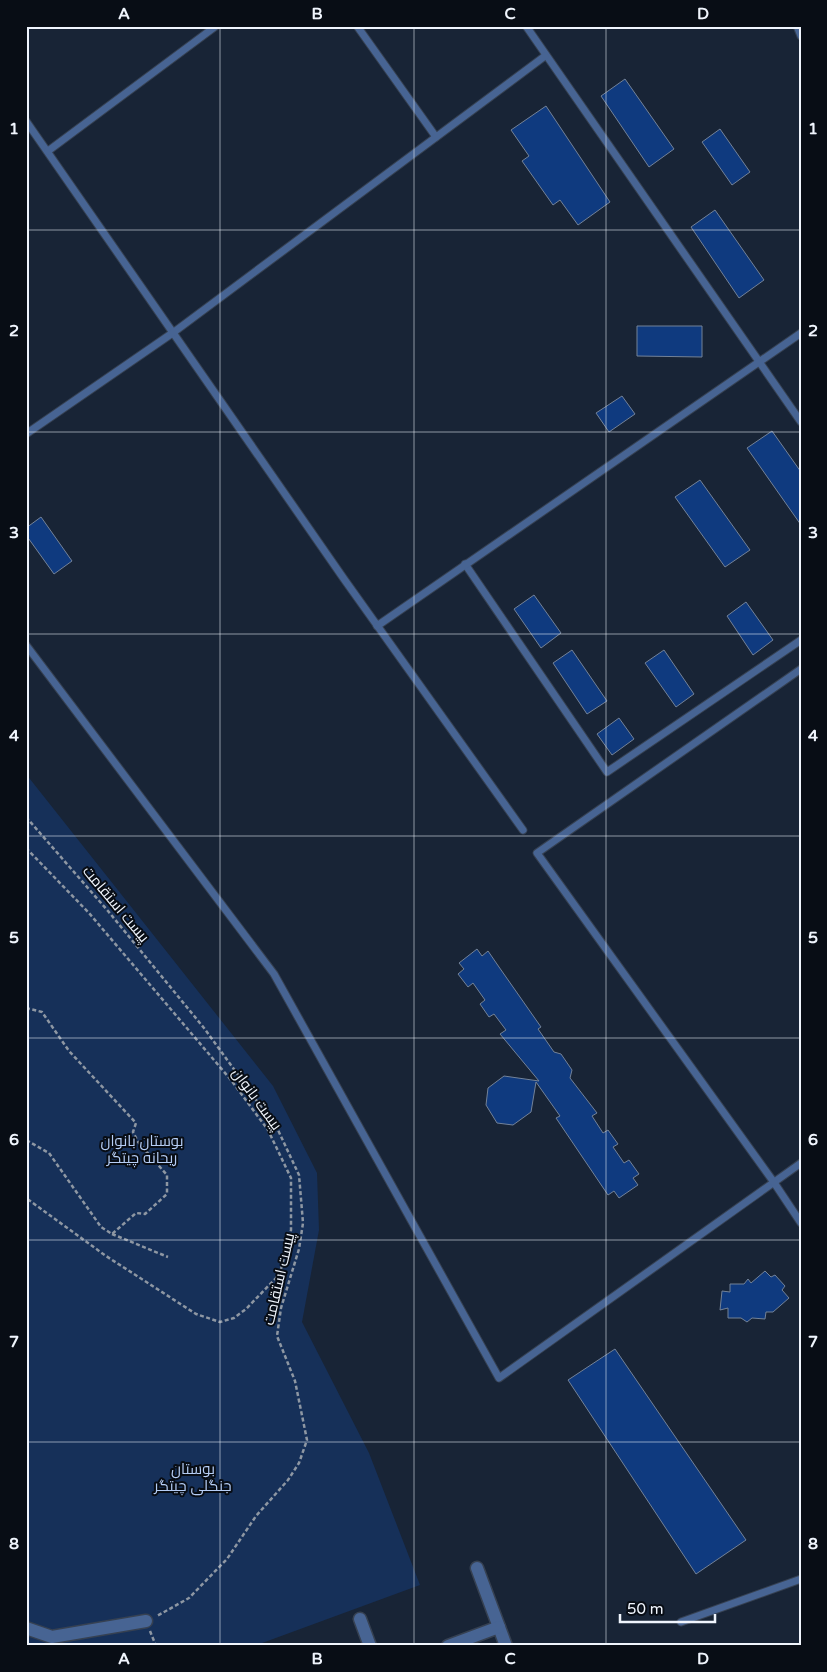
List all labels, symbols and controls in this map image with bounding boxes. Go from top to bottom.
text: A [118,4,130,24]
text: B [311,4,323,24]
text: C [504,4,516,24]
text: D [697,4,709,24]
text: 1 [9,119,19,139]
text: 1 [808,119,818,139]
text: 2 [9,321,19,341]
text: 2 [808,321,818,341]
text: 3 [9,523,19,543]
text: 3 [808,523,818,543]
text: 4 [9,726,19,746]
text: 4 [808,726,818,746]
street label: پیست استقامت [78,862,153,947]
text: 5 [9,928,19,948]
text: 5 [808,928,818,948]
street label: پیست بانوان [228,1064,286,1134]
text: 6 [9,1130,19,1150]
text: 6 [808,1130,818,1150]
park label: بوستان بانوان ریحانه چیتگر [101,1132,183,1168]
street label: پیست استقامت [260,1231,299,1327]
text: 7 [9,1332,19,1352]
text: 7 [808,1332,818,1352]
park label: بوستان جنگلی چیتگر [153,1460,232,1496]
text: 8 [9,1534,19,1554]
text: 8 [808,1534,818,1554]
scale bar [620,1592,714,1624]
text: 50 m [627,1600,664,1618]
text: A [118,1649,130,1669]
text: B [311,1649,323,1669]
text: C [504,1649,516,1669]
text: D [697,1649,709,1669]

